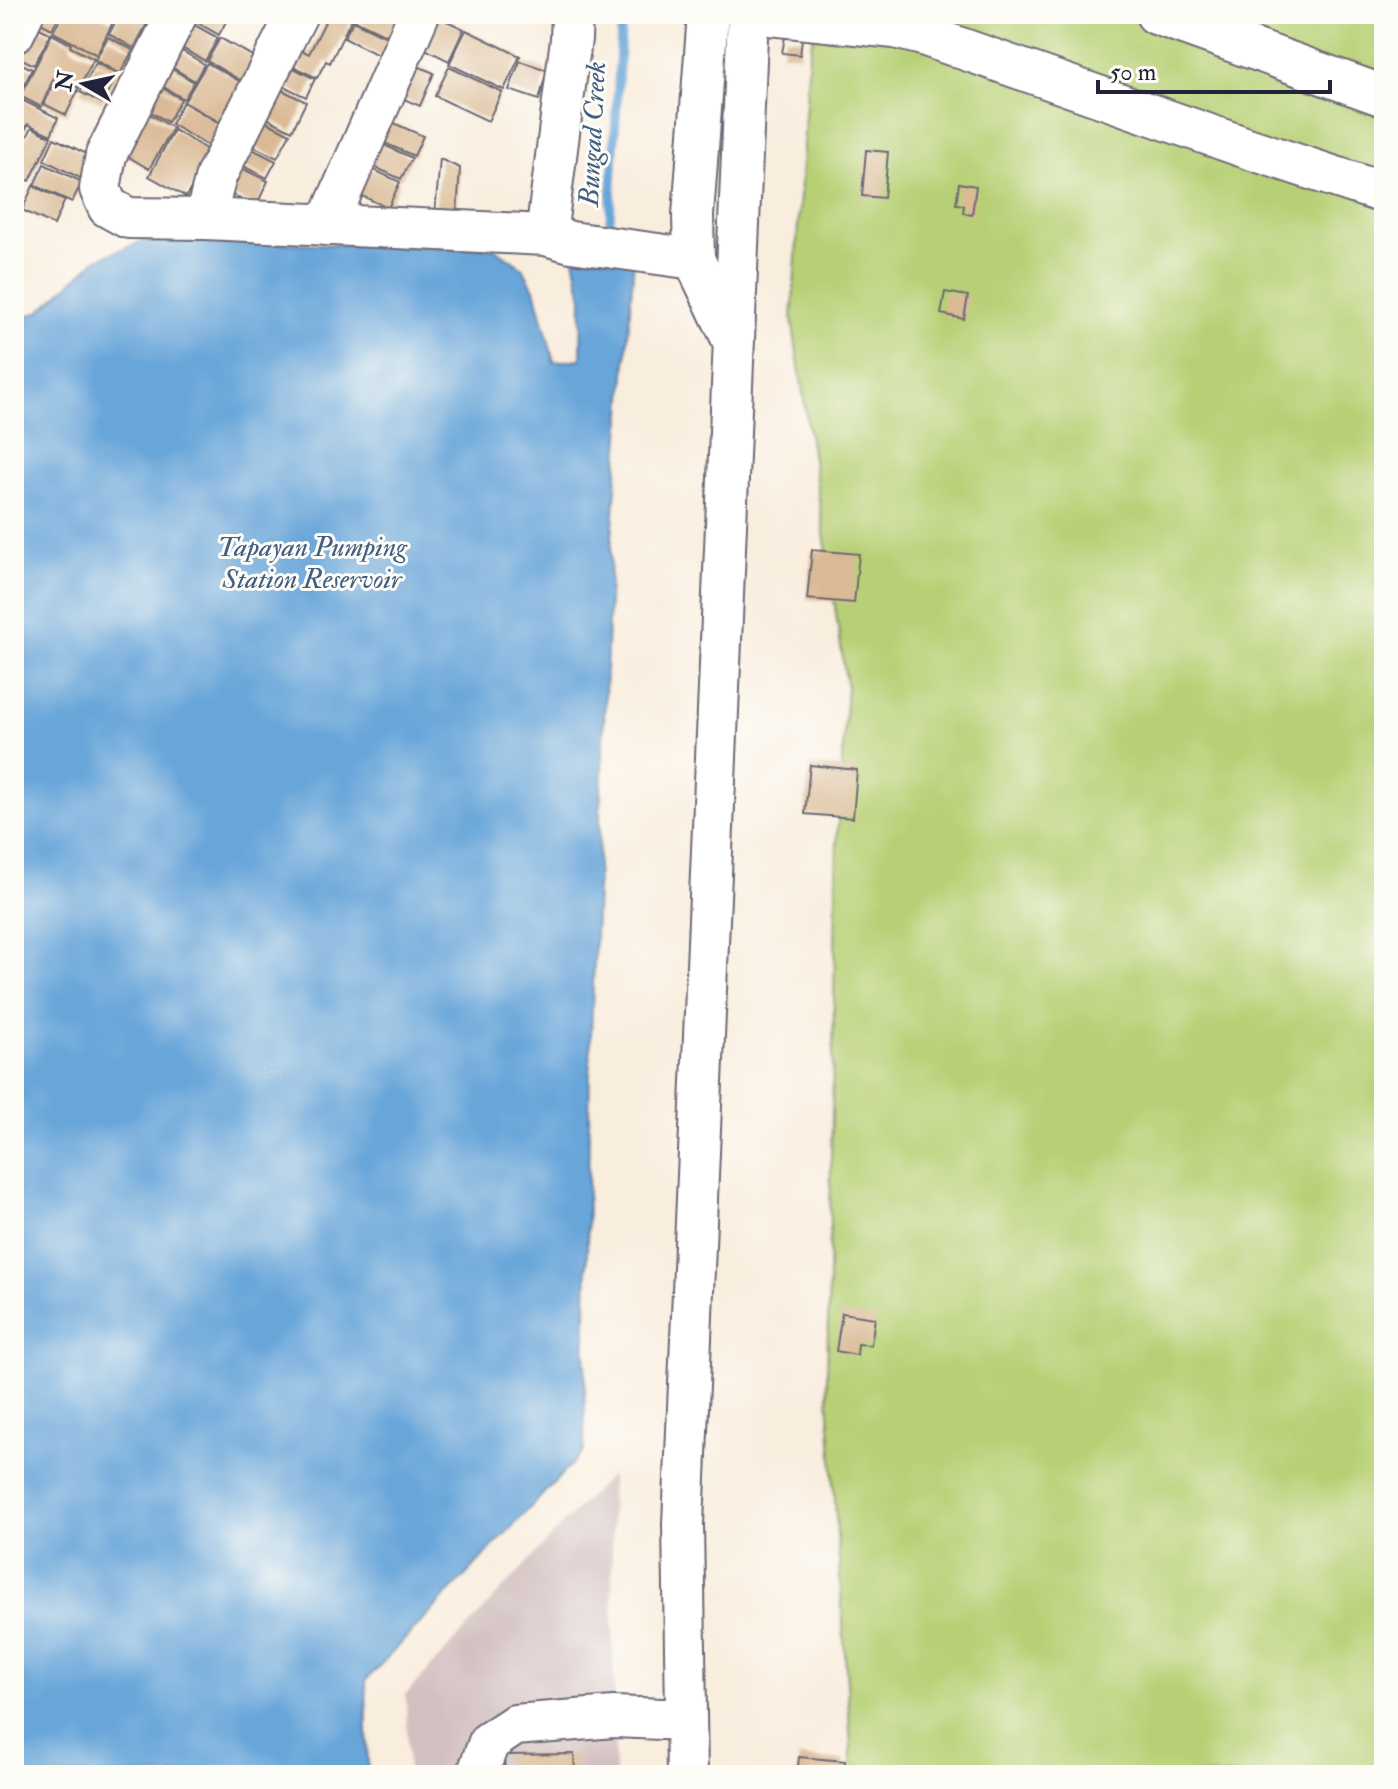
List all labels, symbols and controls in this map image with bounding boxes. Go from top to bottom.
north arrow [44,44,124,124]
scale bar [1098,44,1330,94]
text: 50 m [1110,57,1157,88]
water label: Bungad Creek [572,60,614,210]
text: N [50,69,81,94]
water label: Tapayan Pumping Station Reservoir [217,530,408,597]

